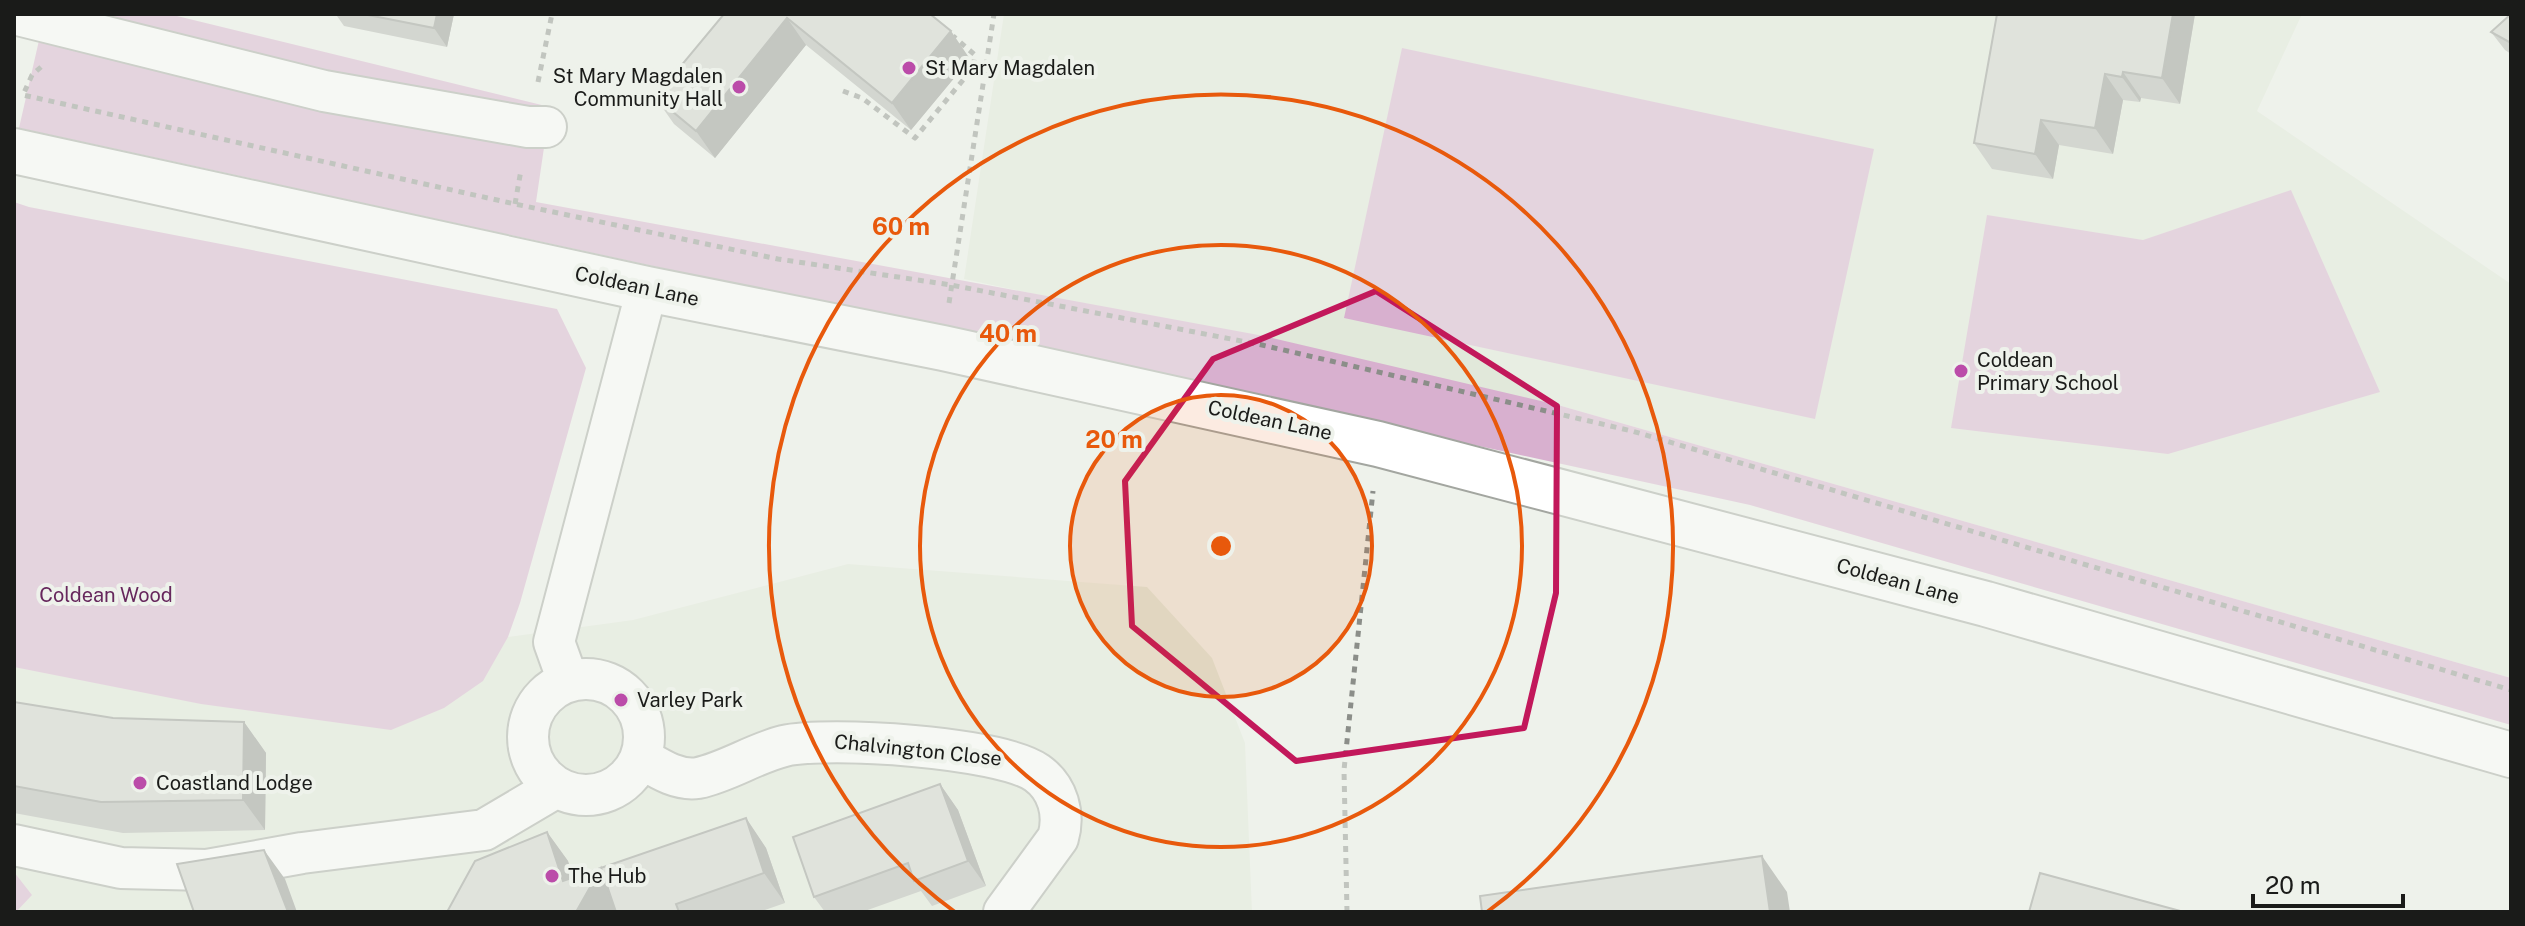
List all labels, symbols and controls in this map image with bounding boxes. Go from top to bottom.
place label: St Mary Magdalen [925,56,1095,80]
marker: St Mary Magdalen [900,59,918,77]
place label: St Mary Magdalen Community Hall [553,64,723,111]
marker: St Mary Magdalen Community Hall [730,78,748,96]
text: 60 m [872,212,930,240]
street label: Coldean Lane [573,261,701,311]
text: 40 m [979,319,1037,347]
place label: Coldean Primary School [1977,348,2119,395]
marker: Coldean Primary School [1952,362,1970,380]
street label: Coldean Lane [1206,395,1334,445]
text: 20 m [1085,425,1143,453]
centre of rings [1207,532,1235,560]
street label: Coldean Lane [1834,553,1962,609]
park label: Coldean Wood [39,583,173,607]
place label: Varley Park [637,688,743,712]
marker: Varley Park [612,691,630,709]
street label: Chalvington Close [833,729,1003,771]
place label: Coastland Lodge [156,771,313,795]
marker: Coastland Lodge [131,774,149,792]
scale bar [2253,858,2403,908]
place label: The Hub [568,864,647,888]
marker: The Hub [543,867,561,885]
text: 20 m [2265,871,2321,899]

